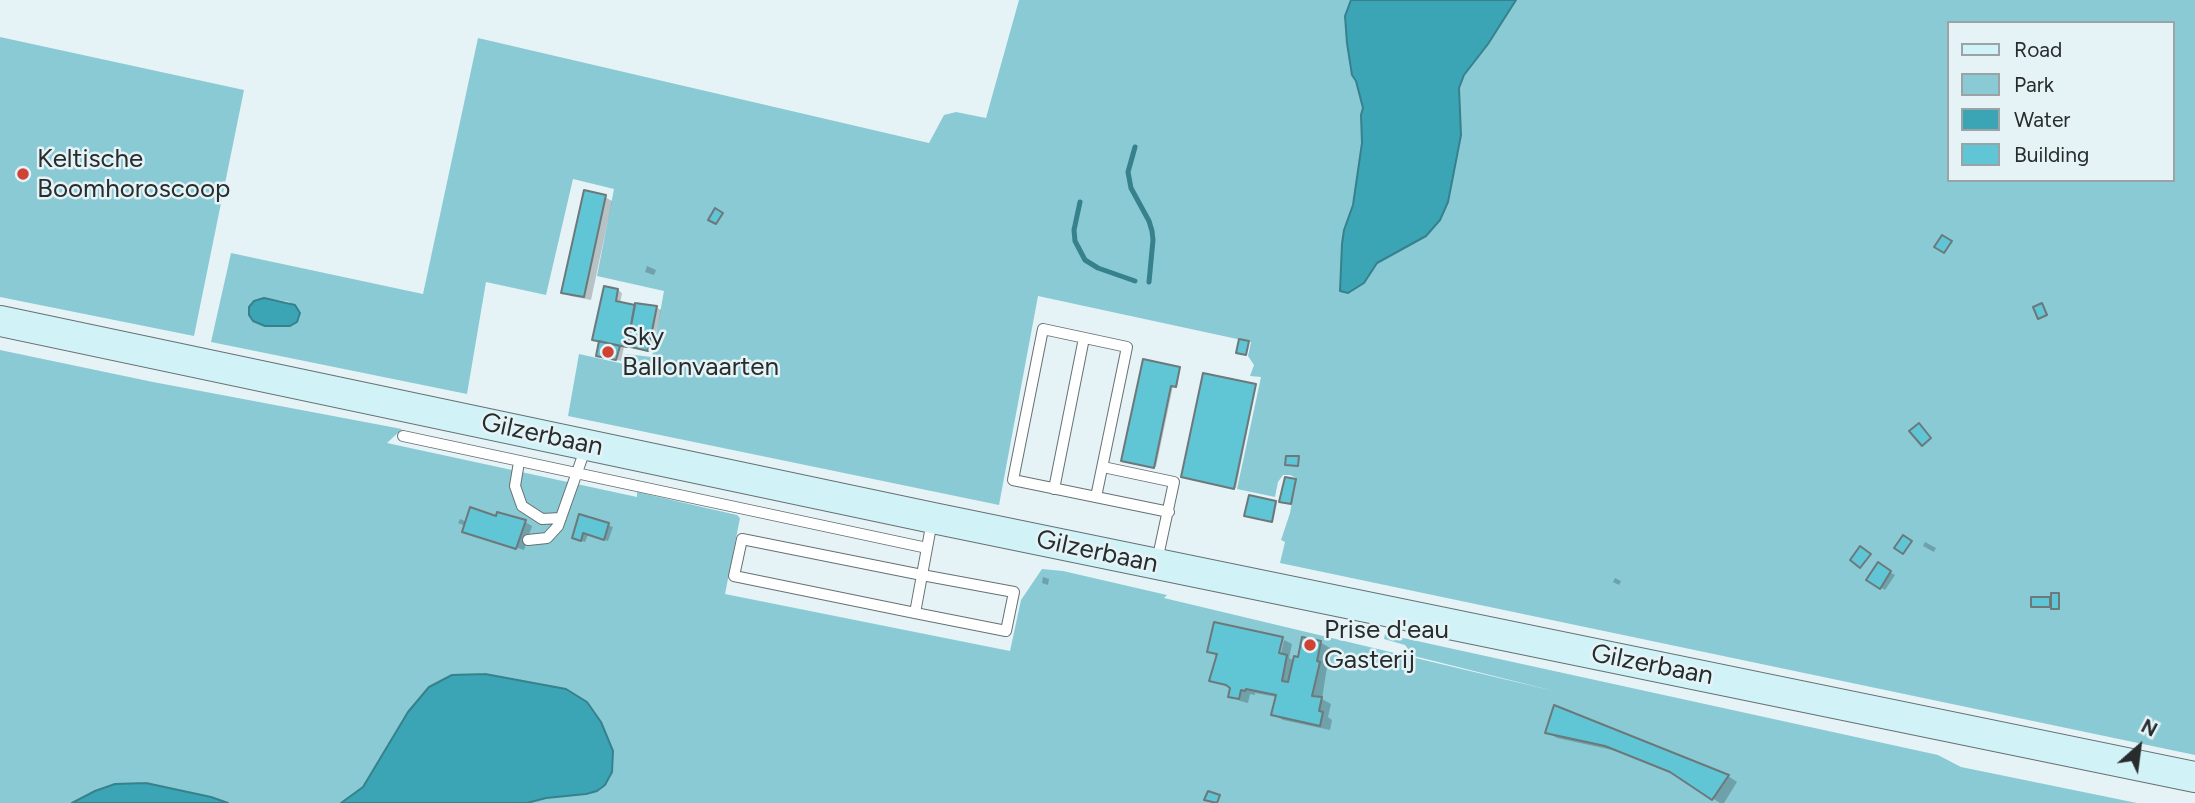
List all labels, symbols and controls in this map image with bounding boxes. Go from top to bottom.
legend [1946,21,2174,182]
text: Road [2014,37,2062,62]
text: Park [2014,72,2054,97]
text: Water [2014,107,2070,132]
text: Building [2014,142,2089,167]
place label: Keltische Boomhoroscoop [37,143,230,204]
marker: Keltische Boomhoroscoop [15,166,31,182]
place label: Sky Ballonvaarten [622,321,779,382]
marker: Sky Ballonvaarten [600,344,616,360]
street label: Gilzerbaan [478,407,606,463]
street label: Gilzerbaan [1033,524,1161,580]
place label: Prise d'eau Gasterij [1324,614,1449,676]
marker: Prise d'eau Gasterij [1302,637,1318,653]
street label: Gilzerbaan [1588,638,1716,692]
north arrow [2104,712,2174,782]
text: N [2137,714,2161,742]

